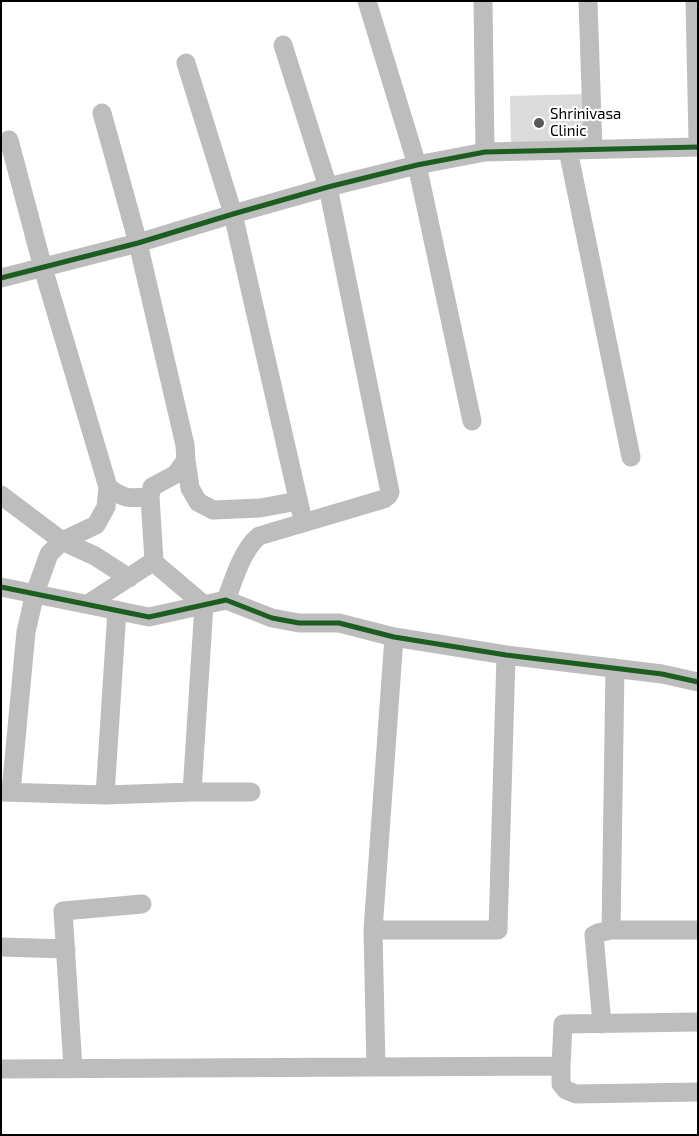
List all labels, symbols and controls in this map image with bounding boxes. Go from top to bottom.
place label: Shrinivasa Clinic [550,105,621,140]
marker: Shrinivasa Clinic [532,116,546,130]

